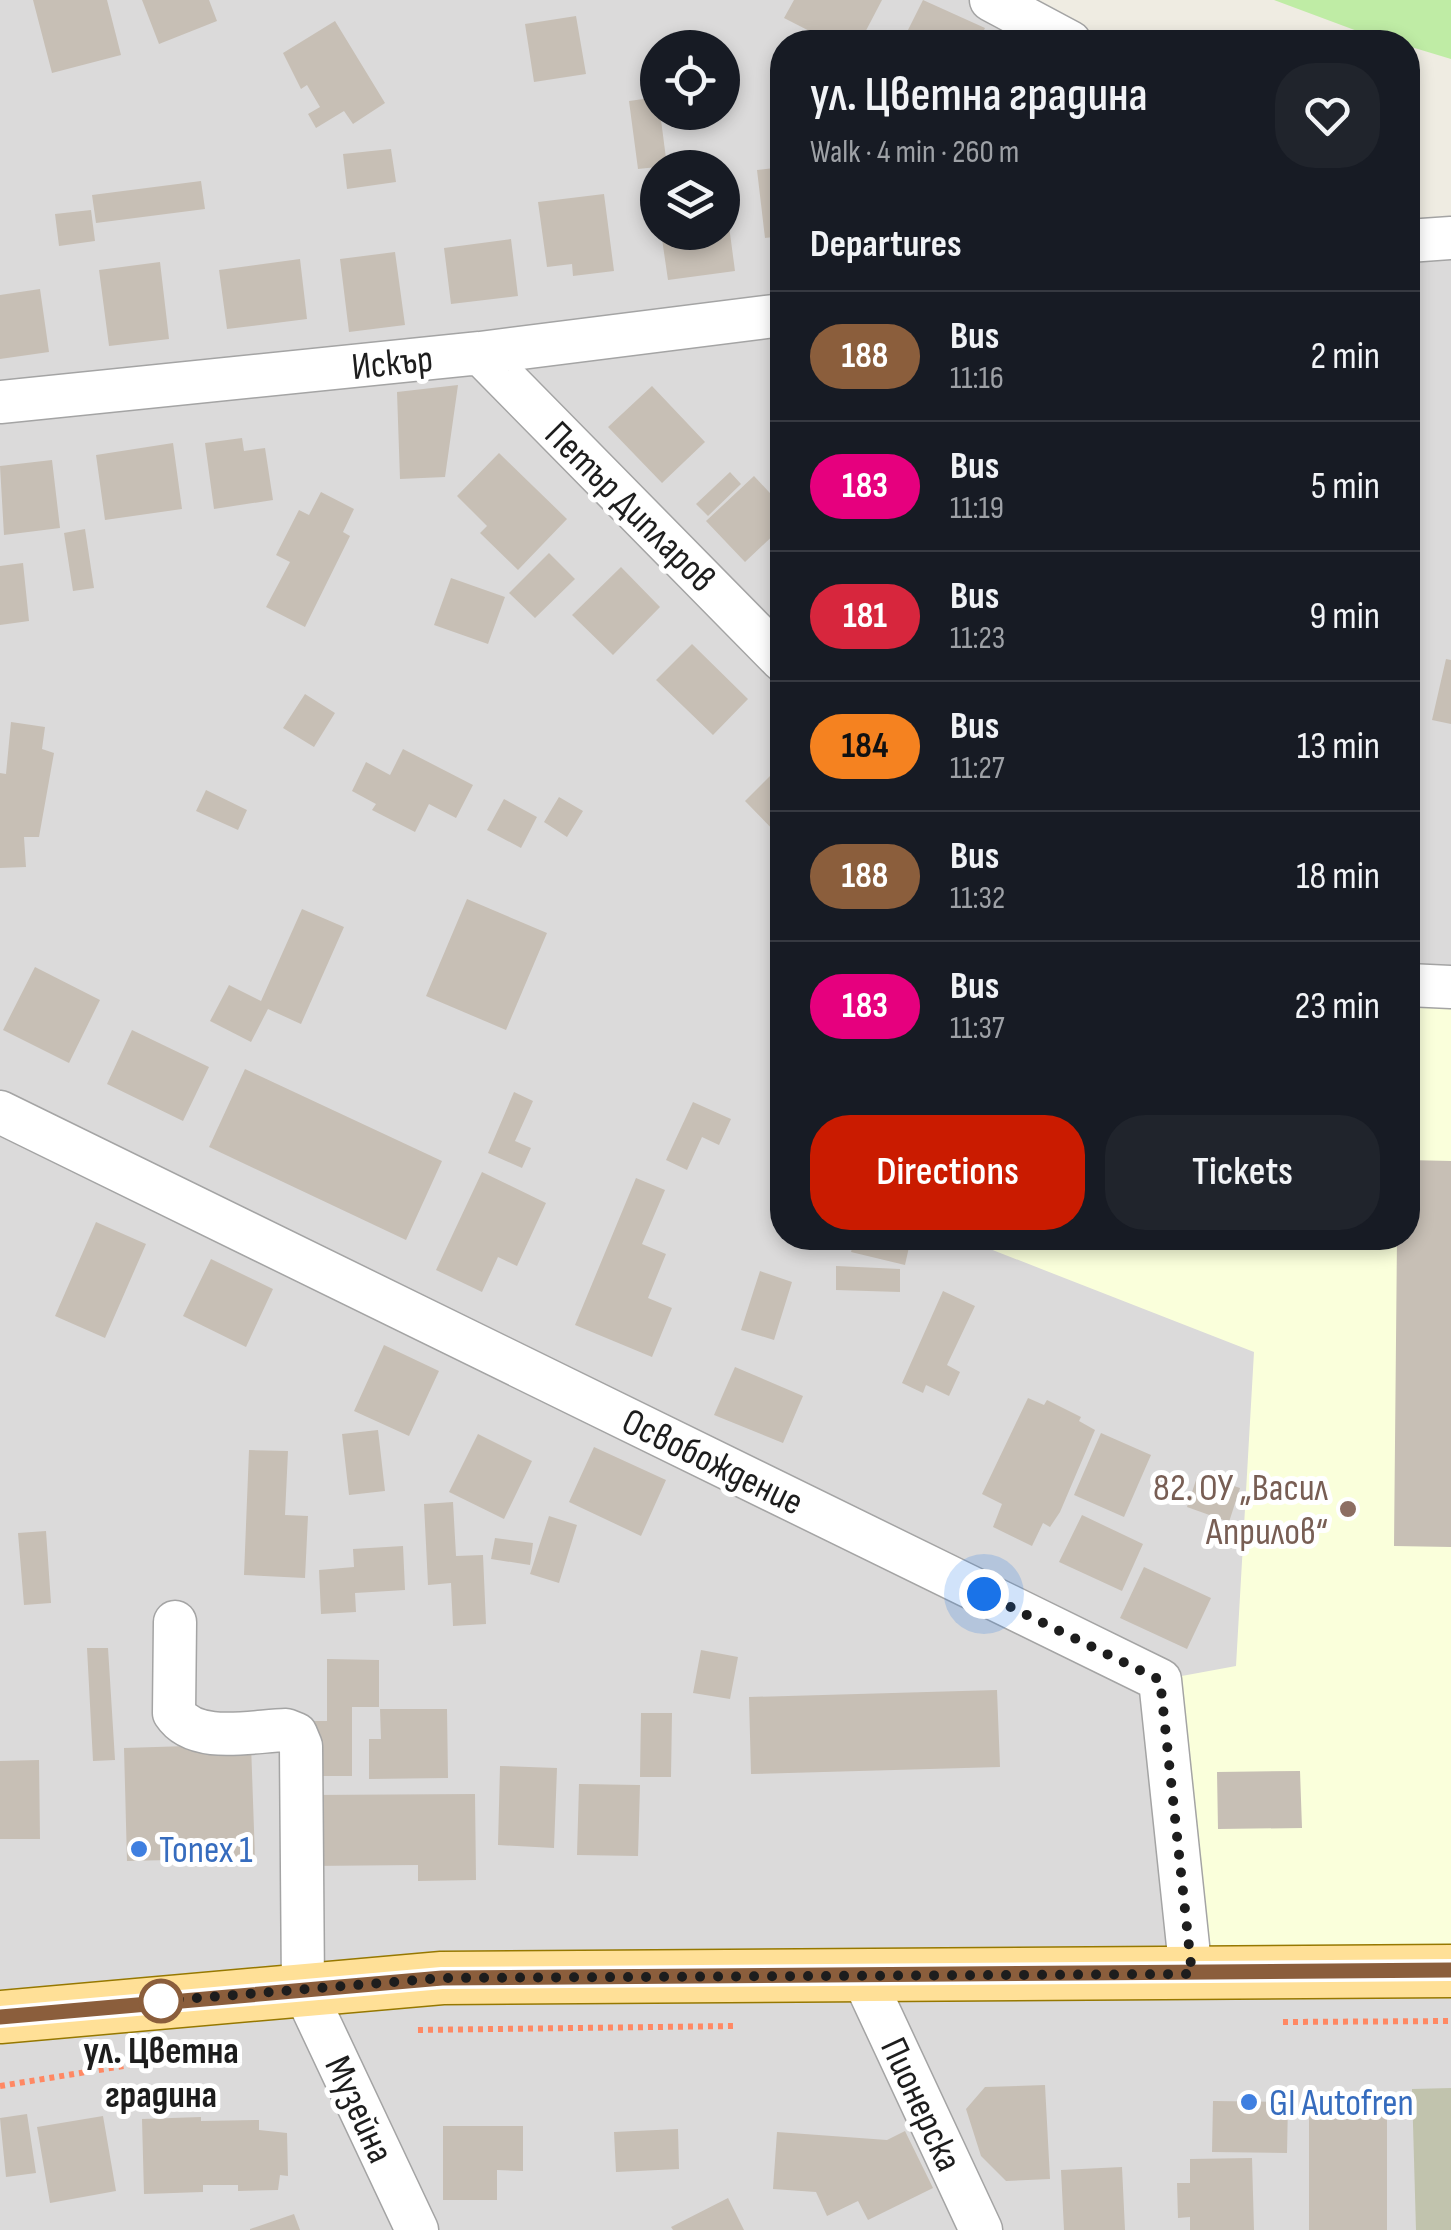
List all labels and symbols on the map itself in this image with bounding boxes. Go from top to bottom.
street label: Искър [349,337,435,390]
street label: Петър Дипларов [535,412,725,602]
street label: Освобождение [615,1399,810,1525]
place label: 82. ОУ „Васил Априлов“ [1153,1466,1329,1555]
marker: 82. ОУ „Васил Априлов“ [1337,1498,1359,1520]
your location [959,1569,1009,1619]
place label: Tonex 1 [159,1828,253,1873]
marker: Tonex 1 [128,1838,150,1860]
marker: ул. Цветна градина [140,1980,182,2022]
place label: ул. Цветна градина [83,2029,239,2118]
street label: Пионерска [870,2031,971,2178]
street label: Музейна [315,2049,403,2170]
place label: GI Autofren [1269,2081,1414,2126]
marker: GI Autofren [1238,2091,1260,2113]

